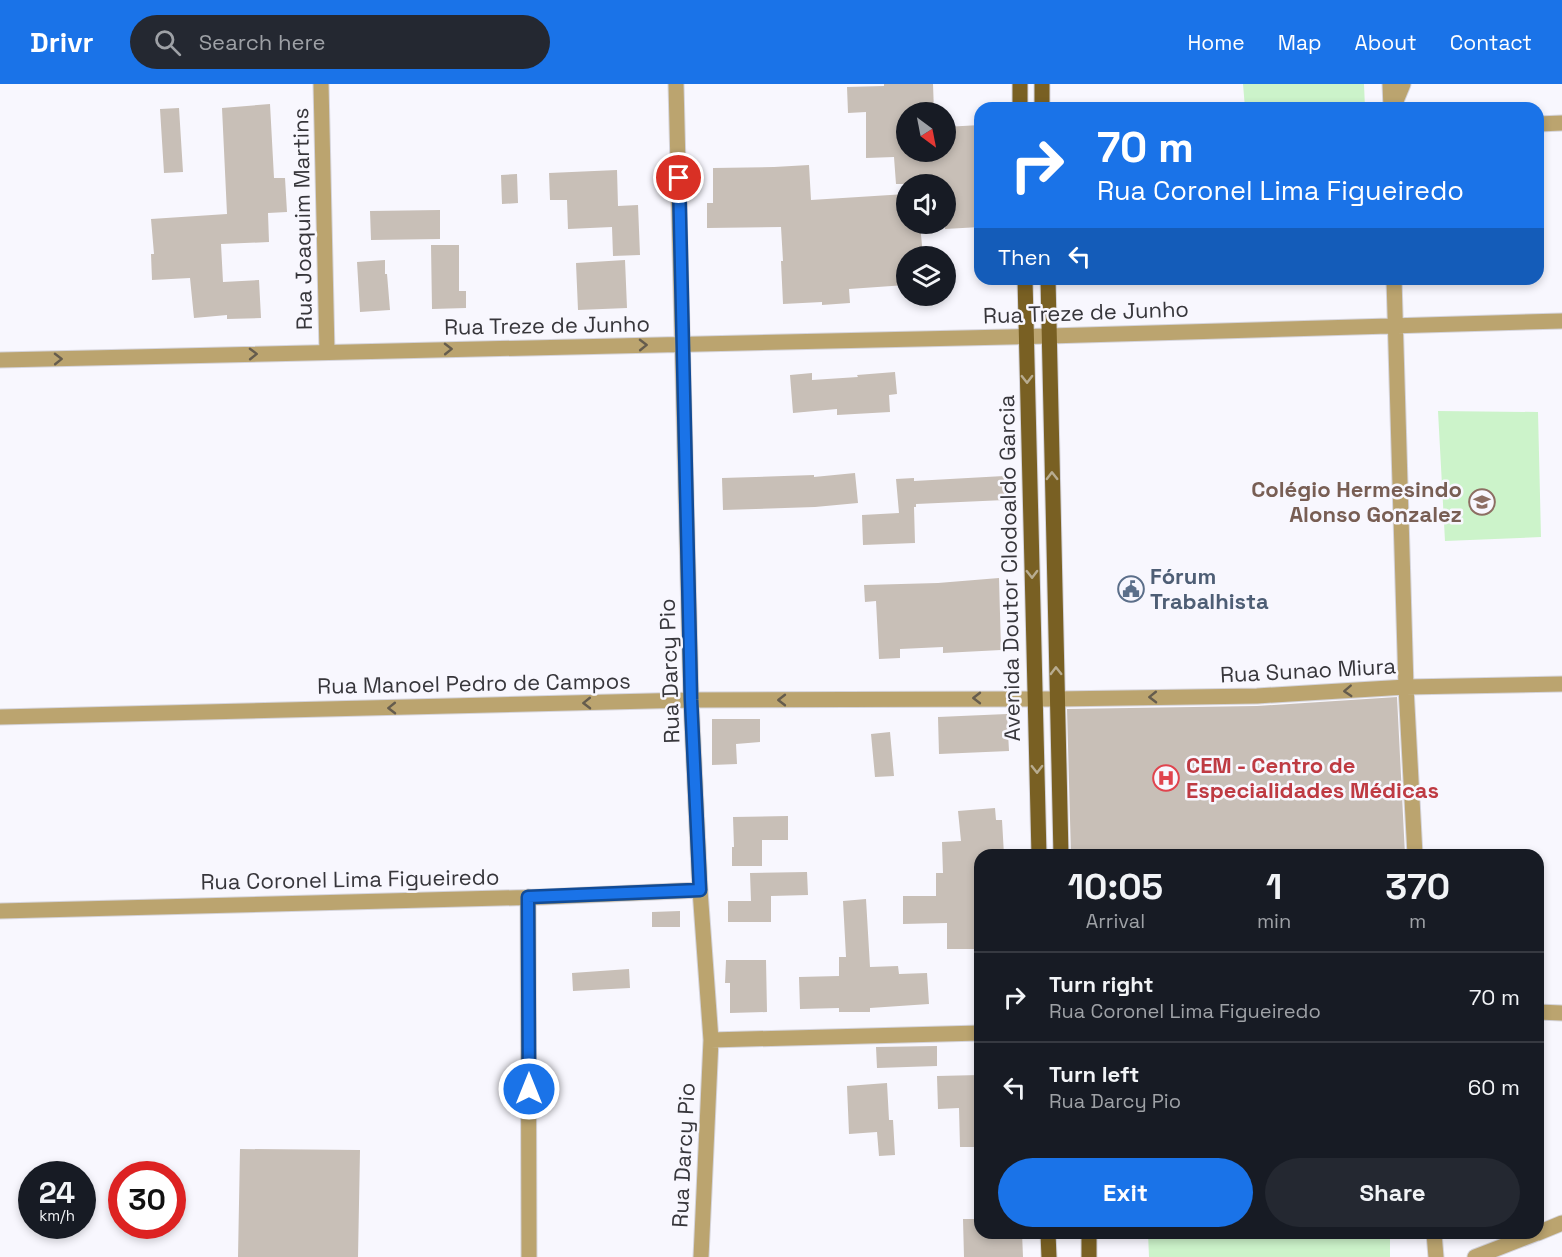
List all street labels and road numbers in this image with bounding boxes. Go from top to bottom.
street label: Rua Joaquim Martins [286,108,318,330]
street label: Rua Treze de Junho [983,294,1189,330]
street label: Rua Treze de Junho [444,309,650,341]
street label: Avenida Doutor Clodoaldo Garcia [992,394,1026,742]
street label: Rua Darcy Pio [652,598,686,744]
street label: Rua Sunao Miura [1219,651,1397,689]
street label: Rua Manoel Pedro de Campos [317,666,631,700]
street label: Rua Coronel Lima Figueiredo [200,862,500,896]
street label: Rua Darcy Pio [665,1082,701,1228]

